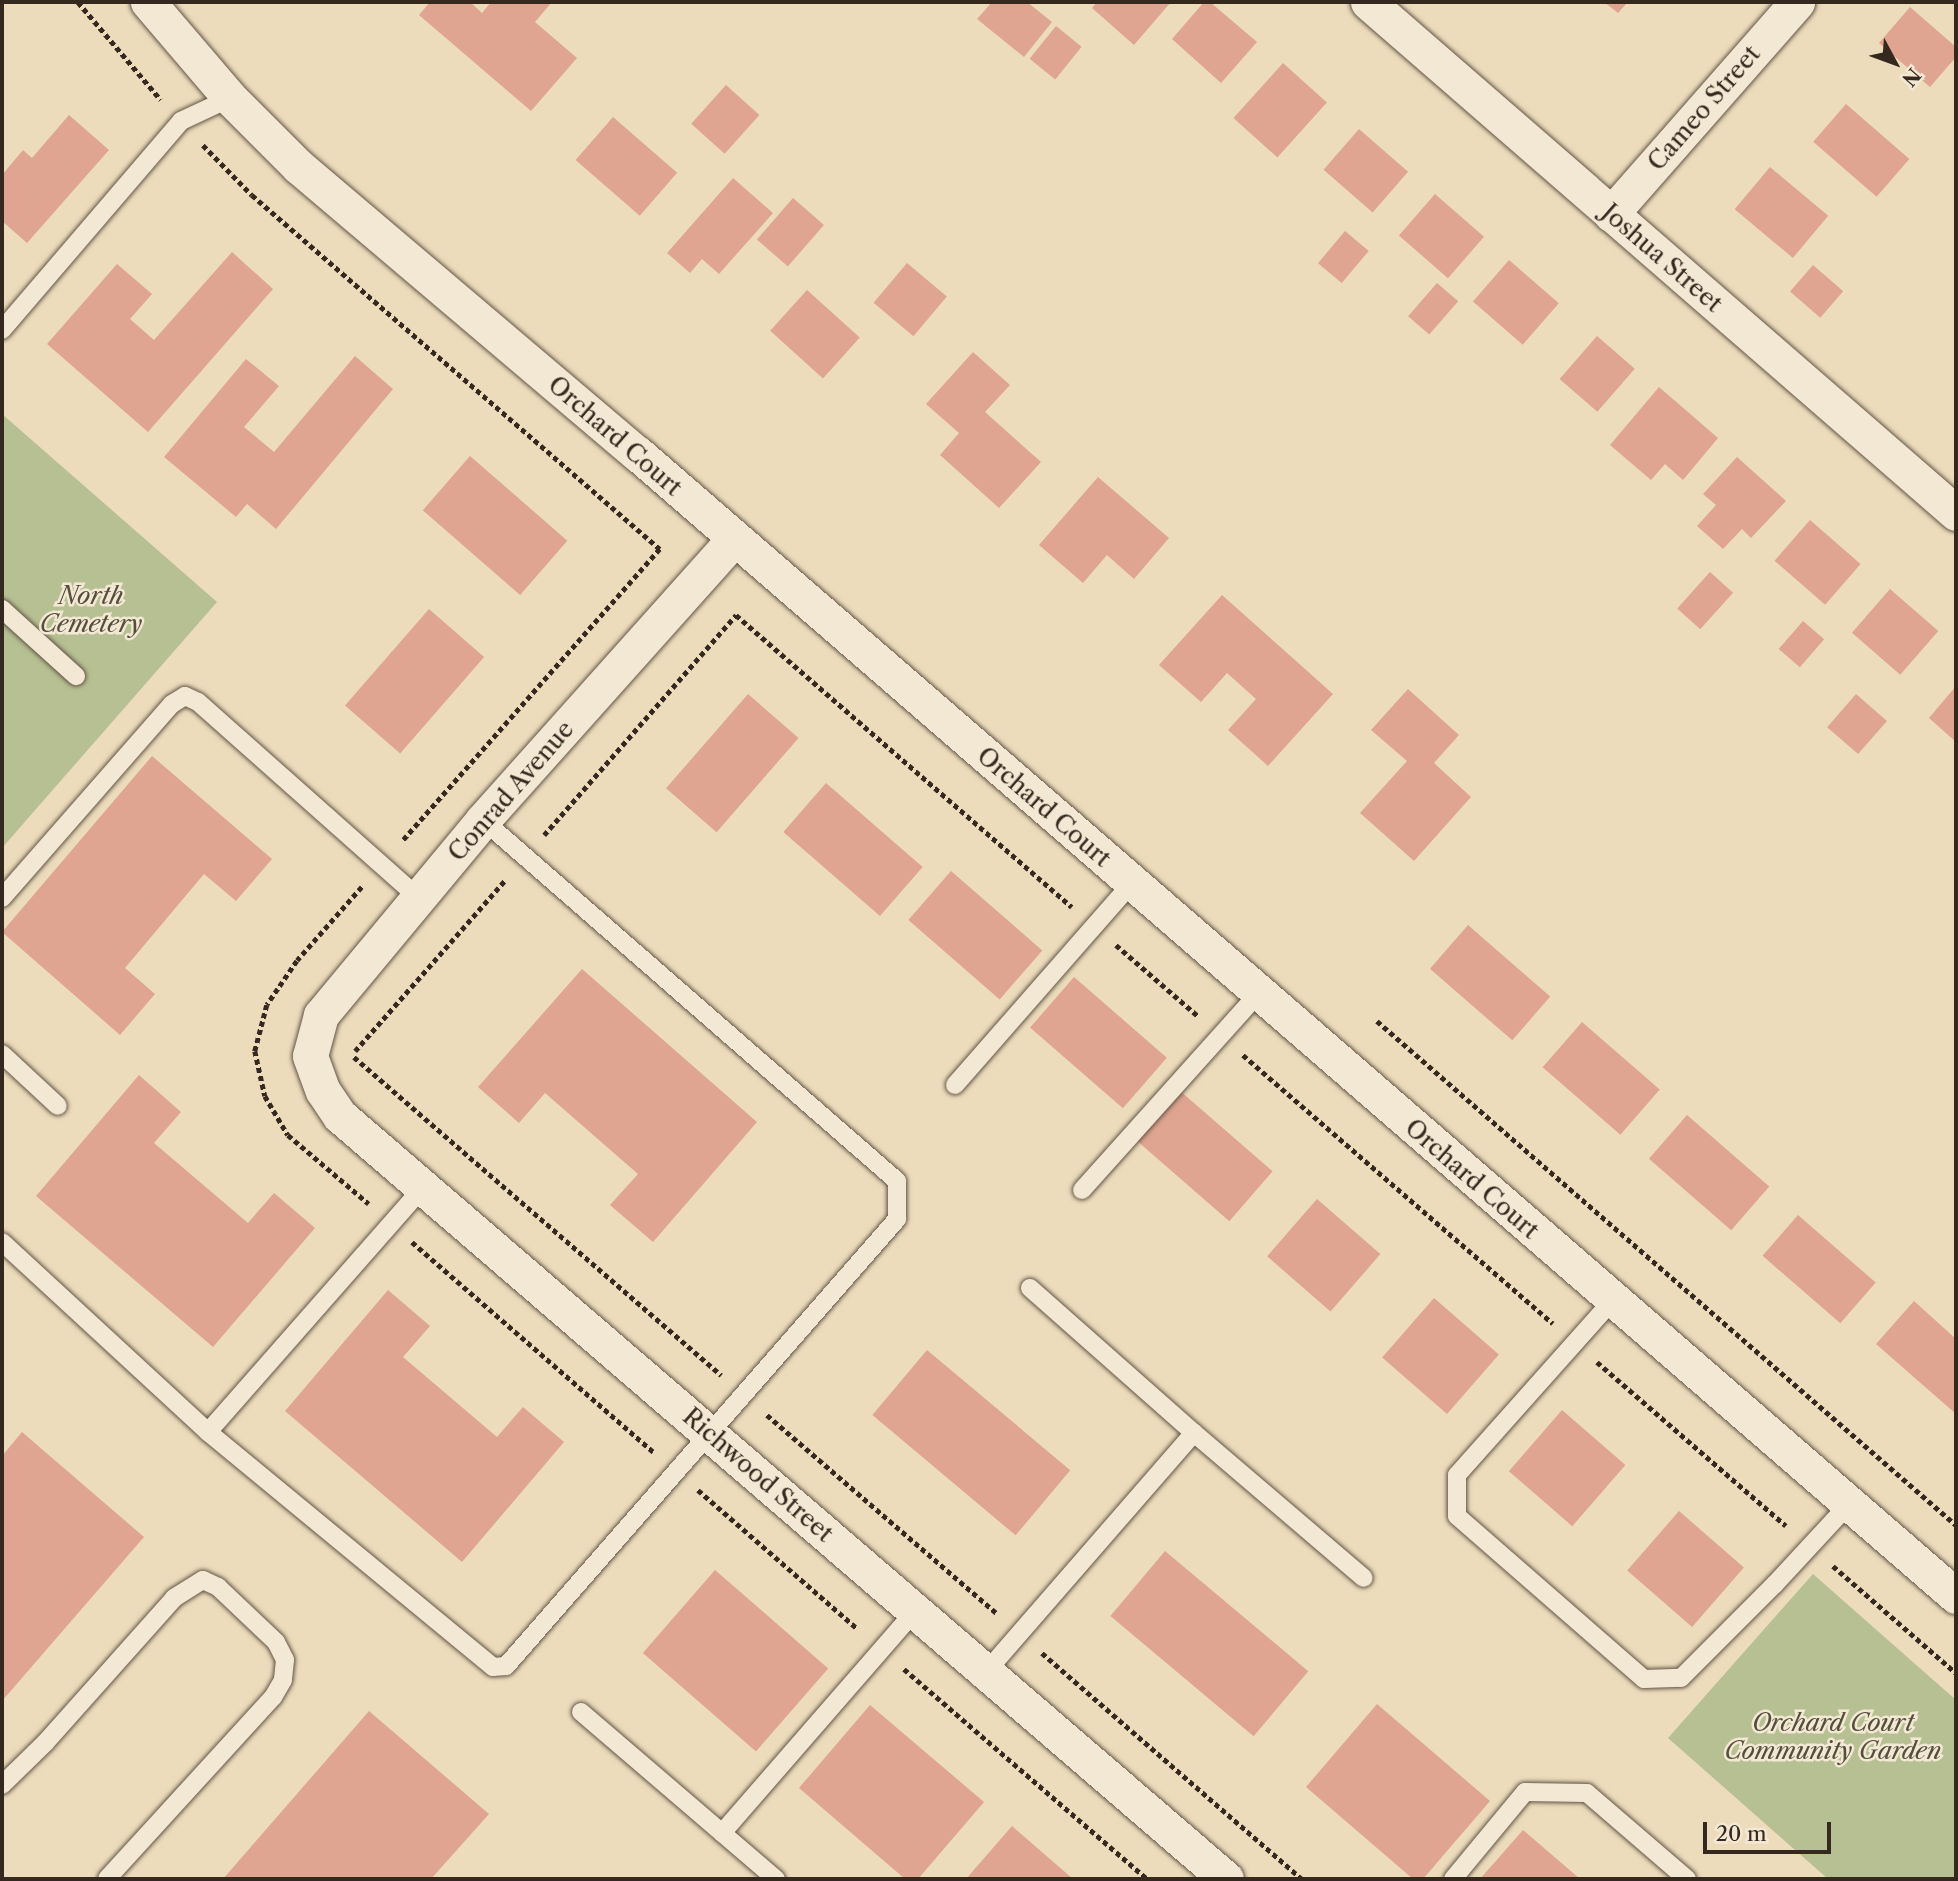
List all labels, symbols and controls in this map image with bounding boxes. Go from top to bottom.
north arrow [1860,28,1930,98]
street label: Cameo Street [1642,40,1766,176]
text: N [1897,63,1925,91]
street label: Joshua Street [1596,198,1728,318]
street label: Orchard Court [542,370,688,502]
park label: North Cemetery [40,582,142,638]
street label: Conrad Avenue [442,715,580,867]
street label: Orchard Court [971,741,1117,873]
street label: Orchard Court [1399,1113,1545,1245]
street label: Richwood Street [677,1402,839,1548]
park label: Orchard Court Community Garden [1725,1709,1941,1765]
scale bar [1706,1808,1834,1852]
text: 20 m [1716,1821,1767,1846]

